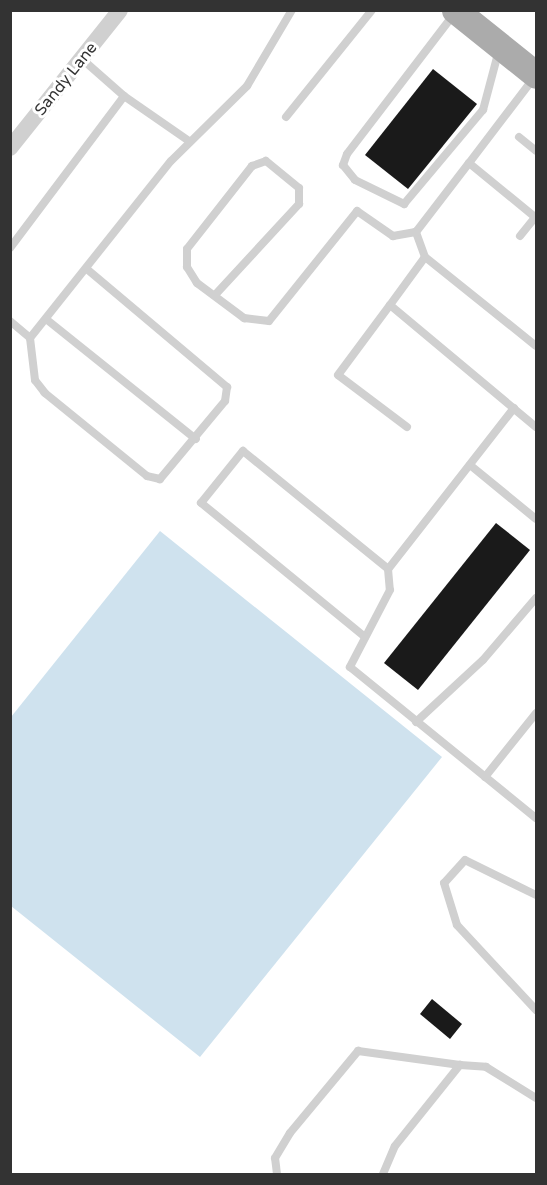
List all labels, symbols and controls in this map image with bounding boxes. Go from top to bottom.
street label: Sandy Lane [31,39,101,119]

